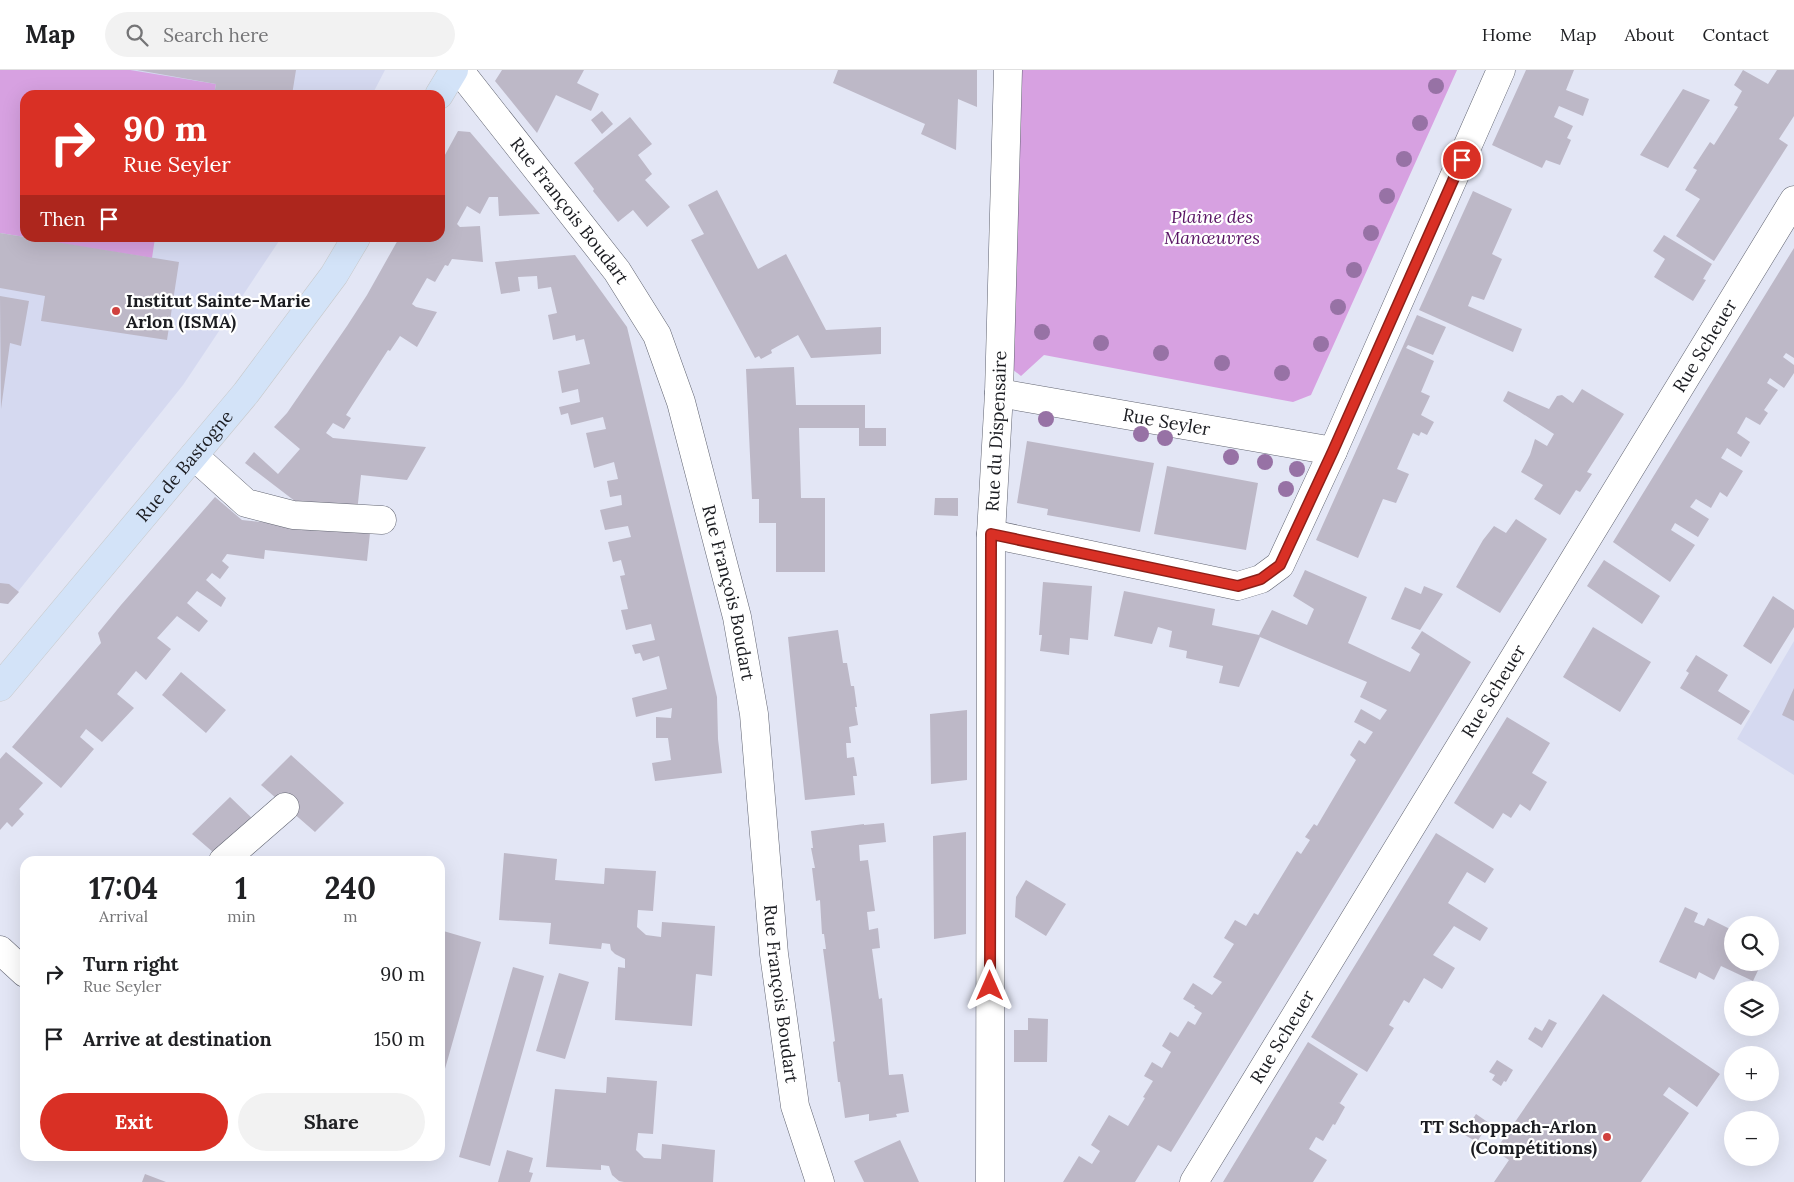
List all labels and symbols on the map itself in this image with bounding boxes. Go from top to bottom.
street label: Rue François Boudart [505,133,634,288]
pin [1441,139,1483,181]
park label: Plaine des Manœuvres [1164,205,1260,249]
place label: Institut Sainte-Marie Arlon (ISMA) [126,289,311,333]
street label: Rue Scheuer [1667,294,1742,396]
marker: Institut Sainte-Marie Arlon (ISMA) [110,305,122,317]
street label: Rue du Dispensaire [980,350,1011,512]
street label: Rue Seyler [1121,403,1212,441]
street label: Rue de Bastogne [131,405,238,526]
street label: Rue François Boudart [697,502,760,682]
street label: Rue Scheuer [1456,640,1531,742]
street label: Rue François Boudart [759,904,804,1084]
position arrow [963,959,1015,1011]
street label: Rue Scheuer [1245,986,1320,1088]
place label: TT Schoppach-Arlon (Compétitions) [1421,1115,1598,1159]
marker: TT Schoppach-Arlon (Compétitions) [1601,1131,1613,1143]

